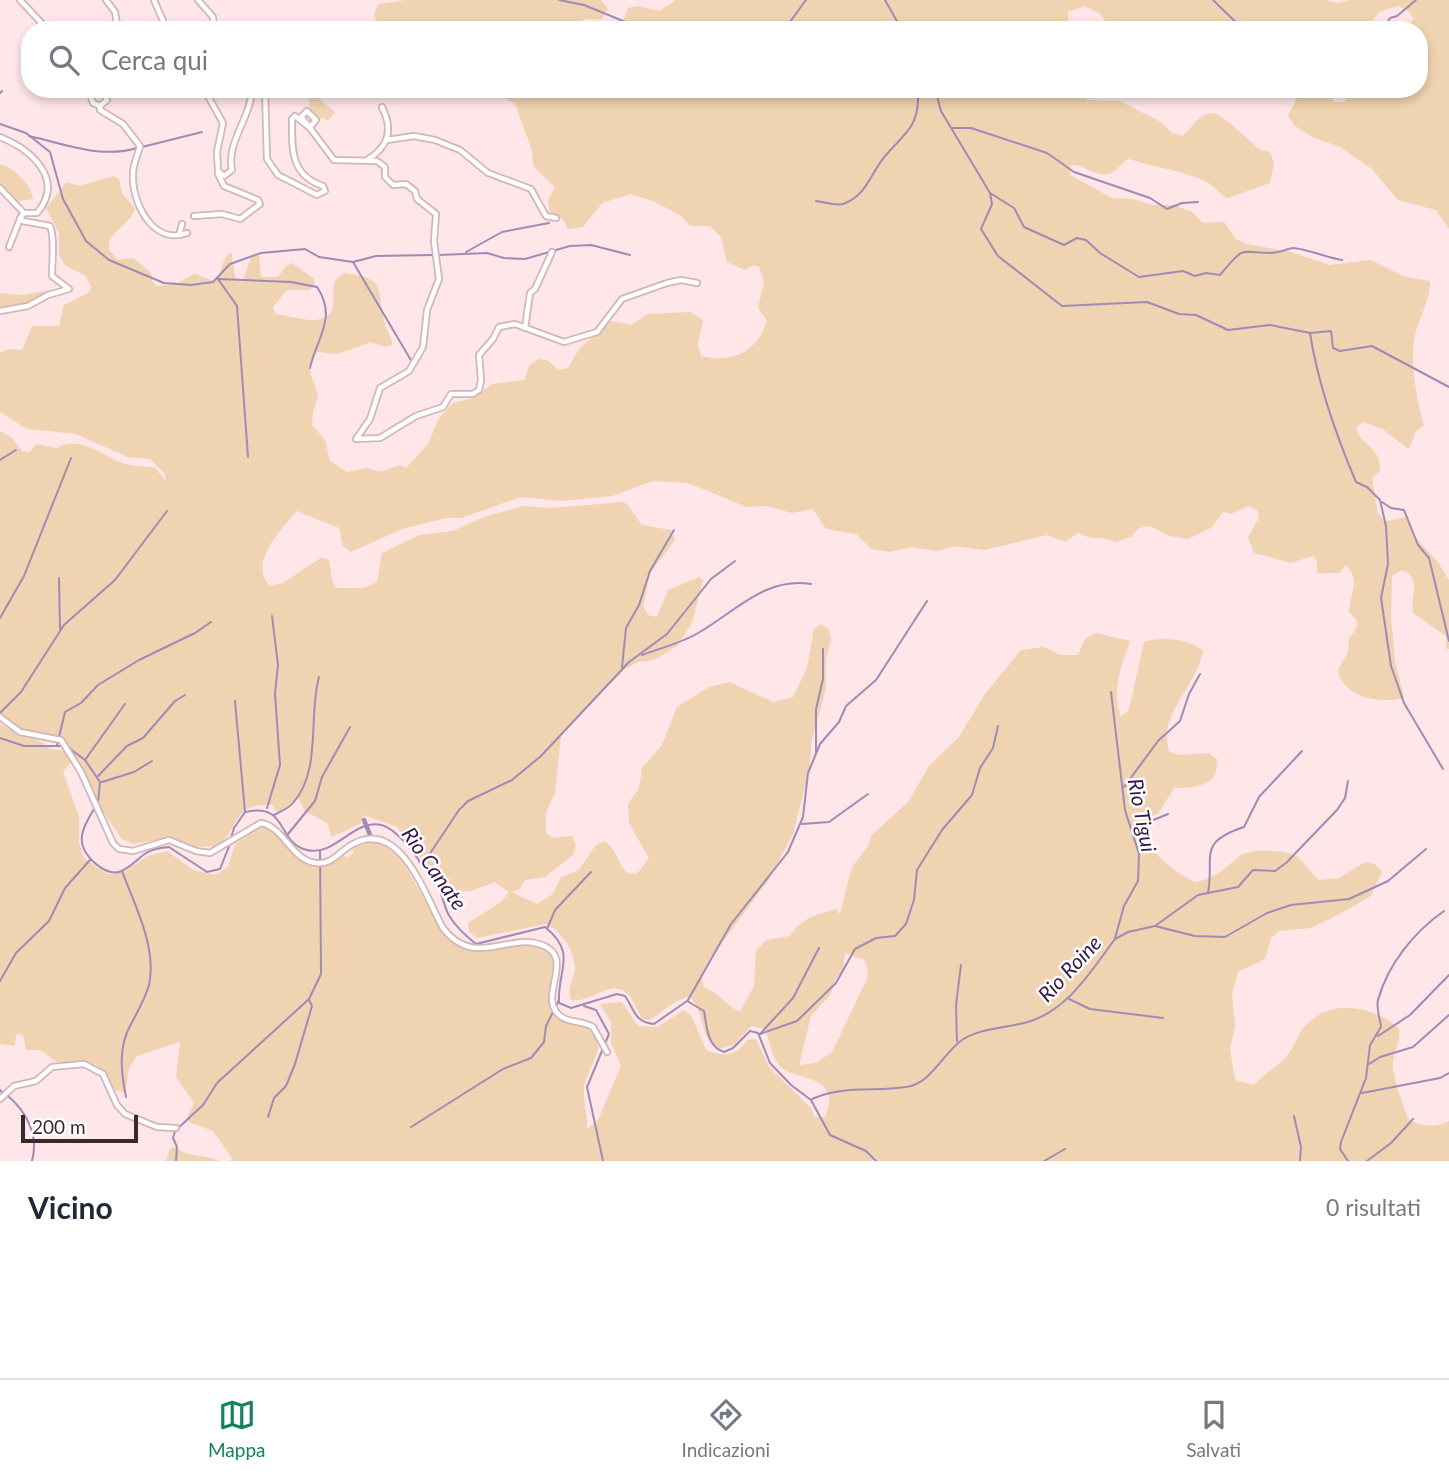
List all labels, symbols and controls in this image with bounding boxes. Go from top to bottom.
search box [21,21,1428,98]
icon: search [45,41,83,79]
text: Cerca qui [101,44,208,76]
water label: Rio Tigui [1124,776,1162,854]
water label: Rio Canate [397,822,473,914]
water label: Rio Roine [1032,930,1106,1006]
scale bar [21,1112,138,1144]
text: 200 m [32,1115,86,1138]
text: Vicino [28,1189,113,1225]
text: 0 risultati [1326,1193,1421,1221]
tab: Mappa [208,1396,266,1461]
tab: Indicazioni [682,1396,770,1461]
tab: Salvati [1186,1396,1241,1461]

